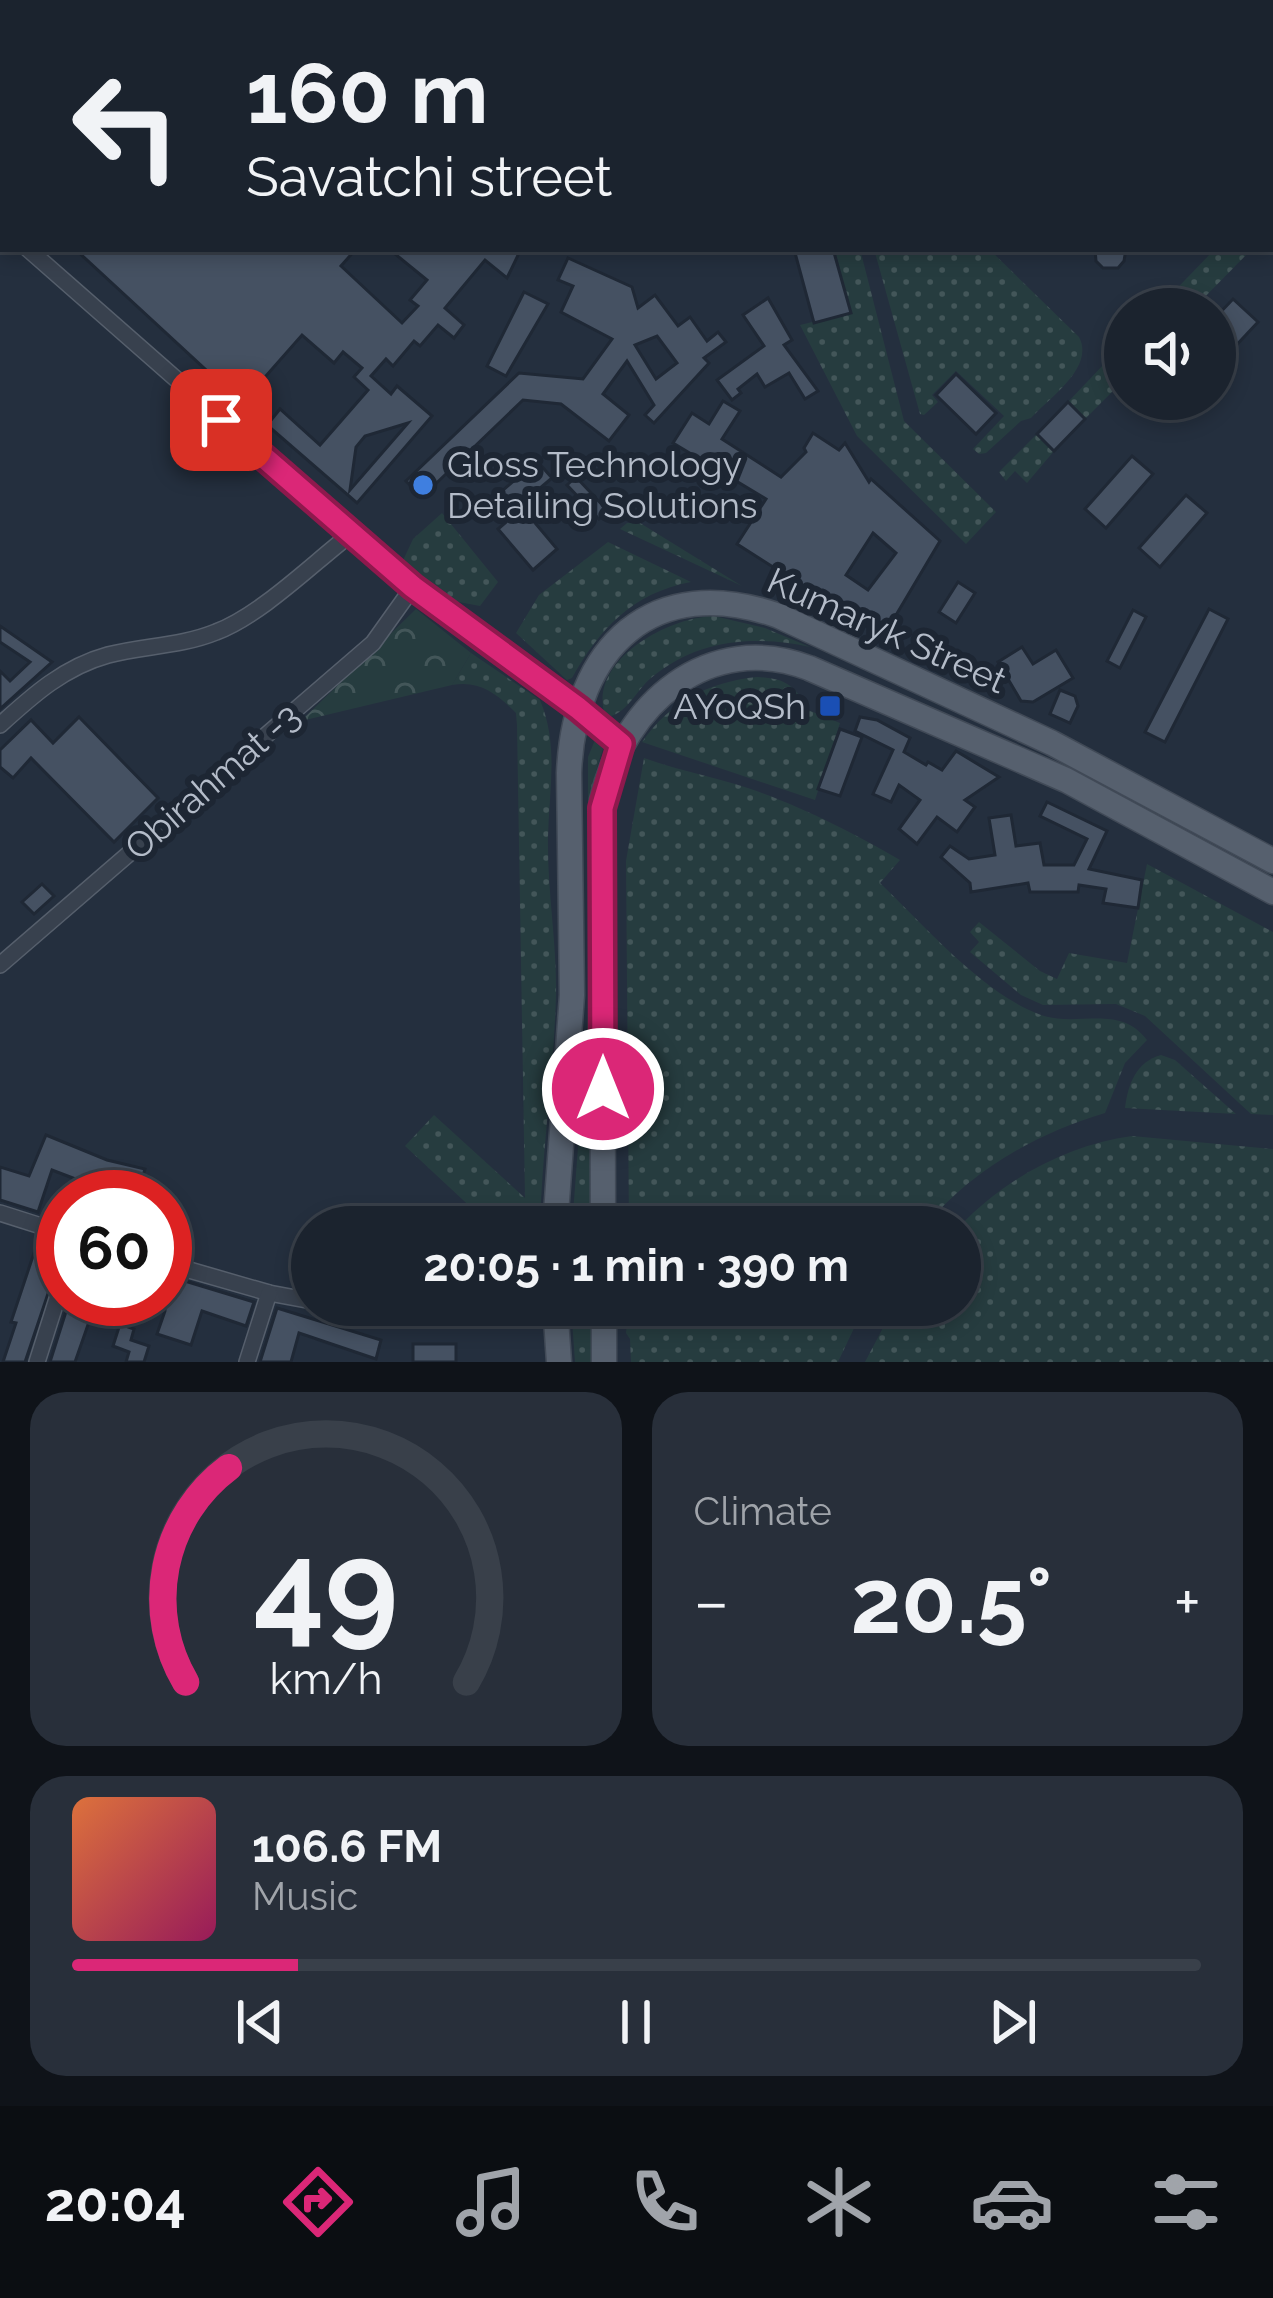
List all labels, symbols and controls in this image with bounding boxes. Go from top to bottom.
text: 160 m [246,44,488,143]
icon: left [48,48,204,204]
text: Savatchi street [246,145,612,209]
map controls [1104,288,1236,420]
button: sound [1104,288,1236,420]
pin [170,369,272,471]
icon: arrive [188,387,254,453]
place label: Gloss Technology Detailing Solutions [447,443,757,526]
marker: Gloss Technology Detailing Solutions [410,472,436,498]
street label: Kumaryk Street [761,559,1013,701]
place label: AYoQSh [673,685,806,727]
marker: AYoQSh [817,693,843,719]
street label: Obirahmat -3 [116,694,308,868]
position arrow [540,1026,666,1152]
speed limit sign: 60 [36,1170,192,1326]
text: 20:05 · 1 min · 390 m [423,1239,849,1292]
text: Climate [694,1488,832,1534]
text: 49 [253,1514,398,1660]
text: 20.5° [850,1548,1052,1654]
text: − [694,1563,729,1640]
text: + [1174,1563,1201,1640]
text: km/h [269,1654,382,1704]
text: 106.6 FM [252,1820,442,1873]
text: Music [252,1873,358,1919]
icon: previous [227,1989,293,2055]
icon: pause [603,1989,669,2055]
icon: next [980,1989,1046,2055]
icon: directions [276,2160,360,2244]
icon: music [449,2160,533,2244]
icon: phone [623,2160,707,2244]
icon: climate [797,2160,881,2244]
icon: car [970,2160,1054,2244]
icon: filters [1144,2160,1228,2244]
text: 20:04 [45,2170,186,2234]

